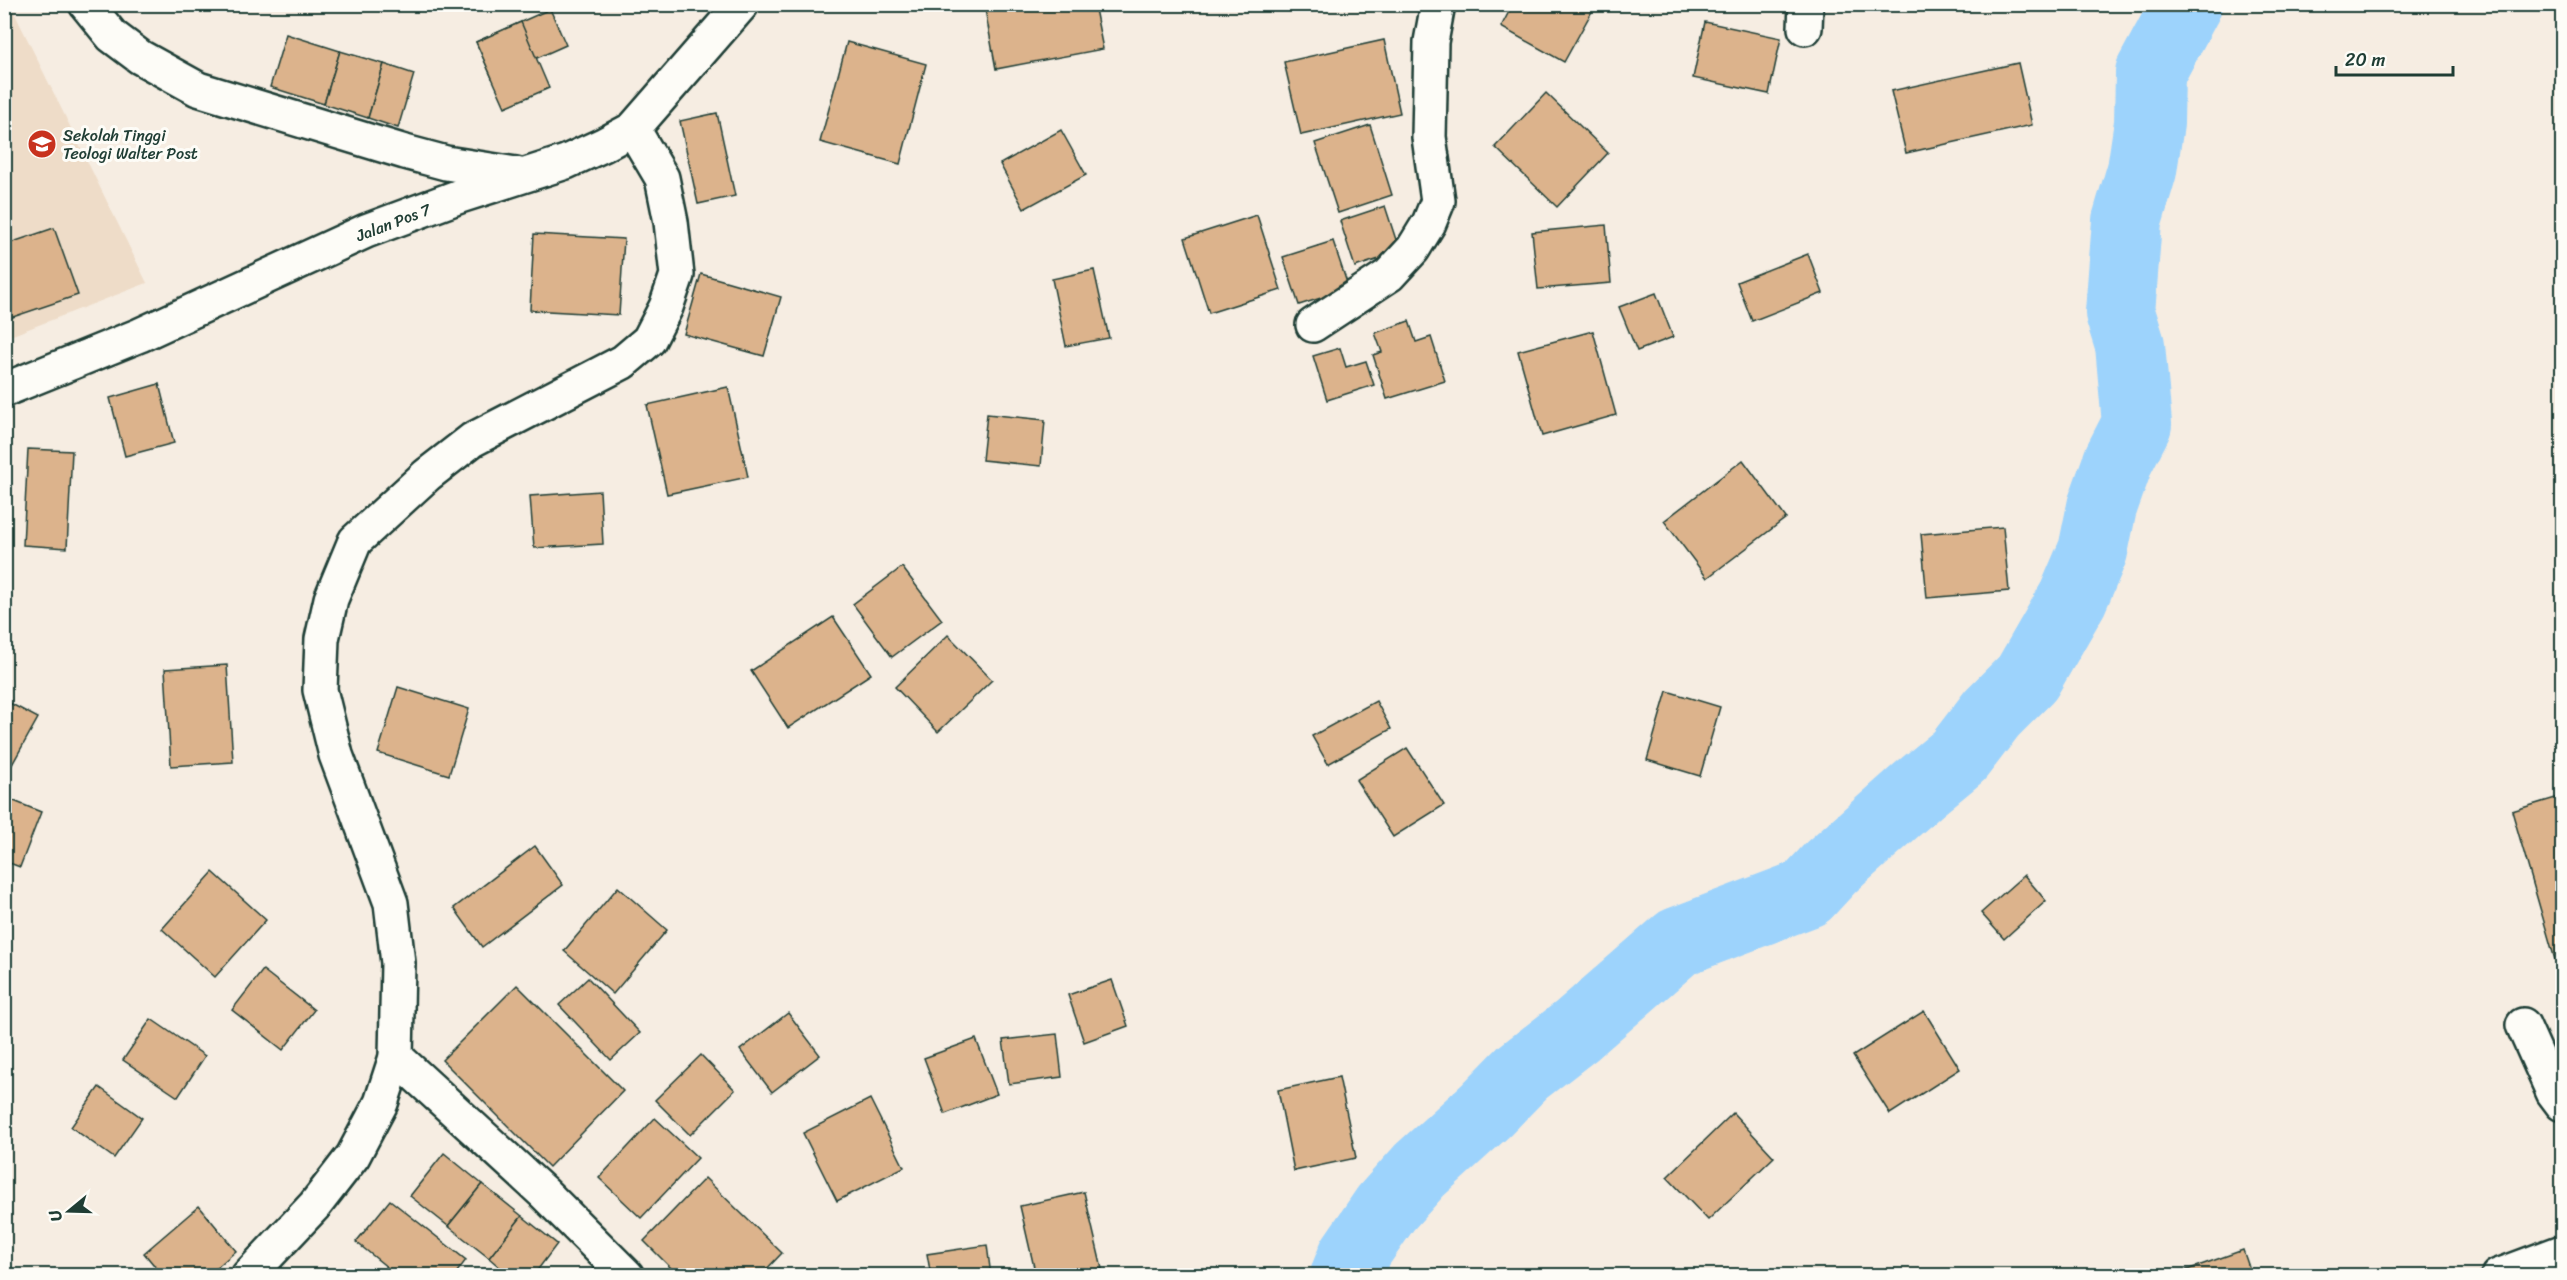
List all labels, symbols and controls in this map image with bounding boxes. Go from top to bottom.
scale bar [2336,39,2453,77]
text: 20 m [2345,44,2385,76]
place label: Sekolah Tinggi Teologi Walter Post [63,121,198,168]
school or university icon: Sekolah Tinggi Teologi Walter Post [26,128,58,160]
street label: Jalan Pos 7 [351,195,436,250]
north arrow [39,1181,99,1241]
text: U [39,1205,71,1225]

